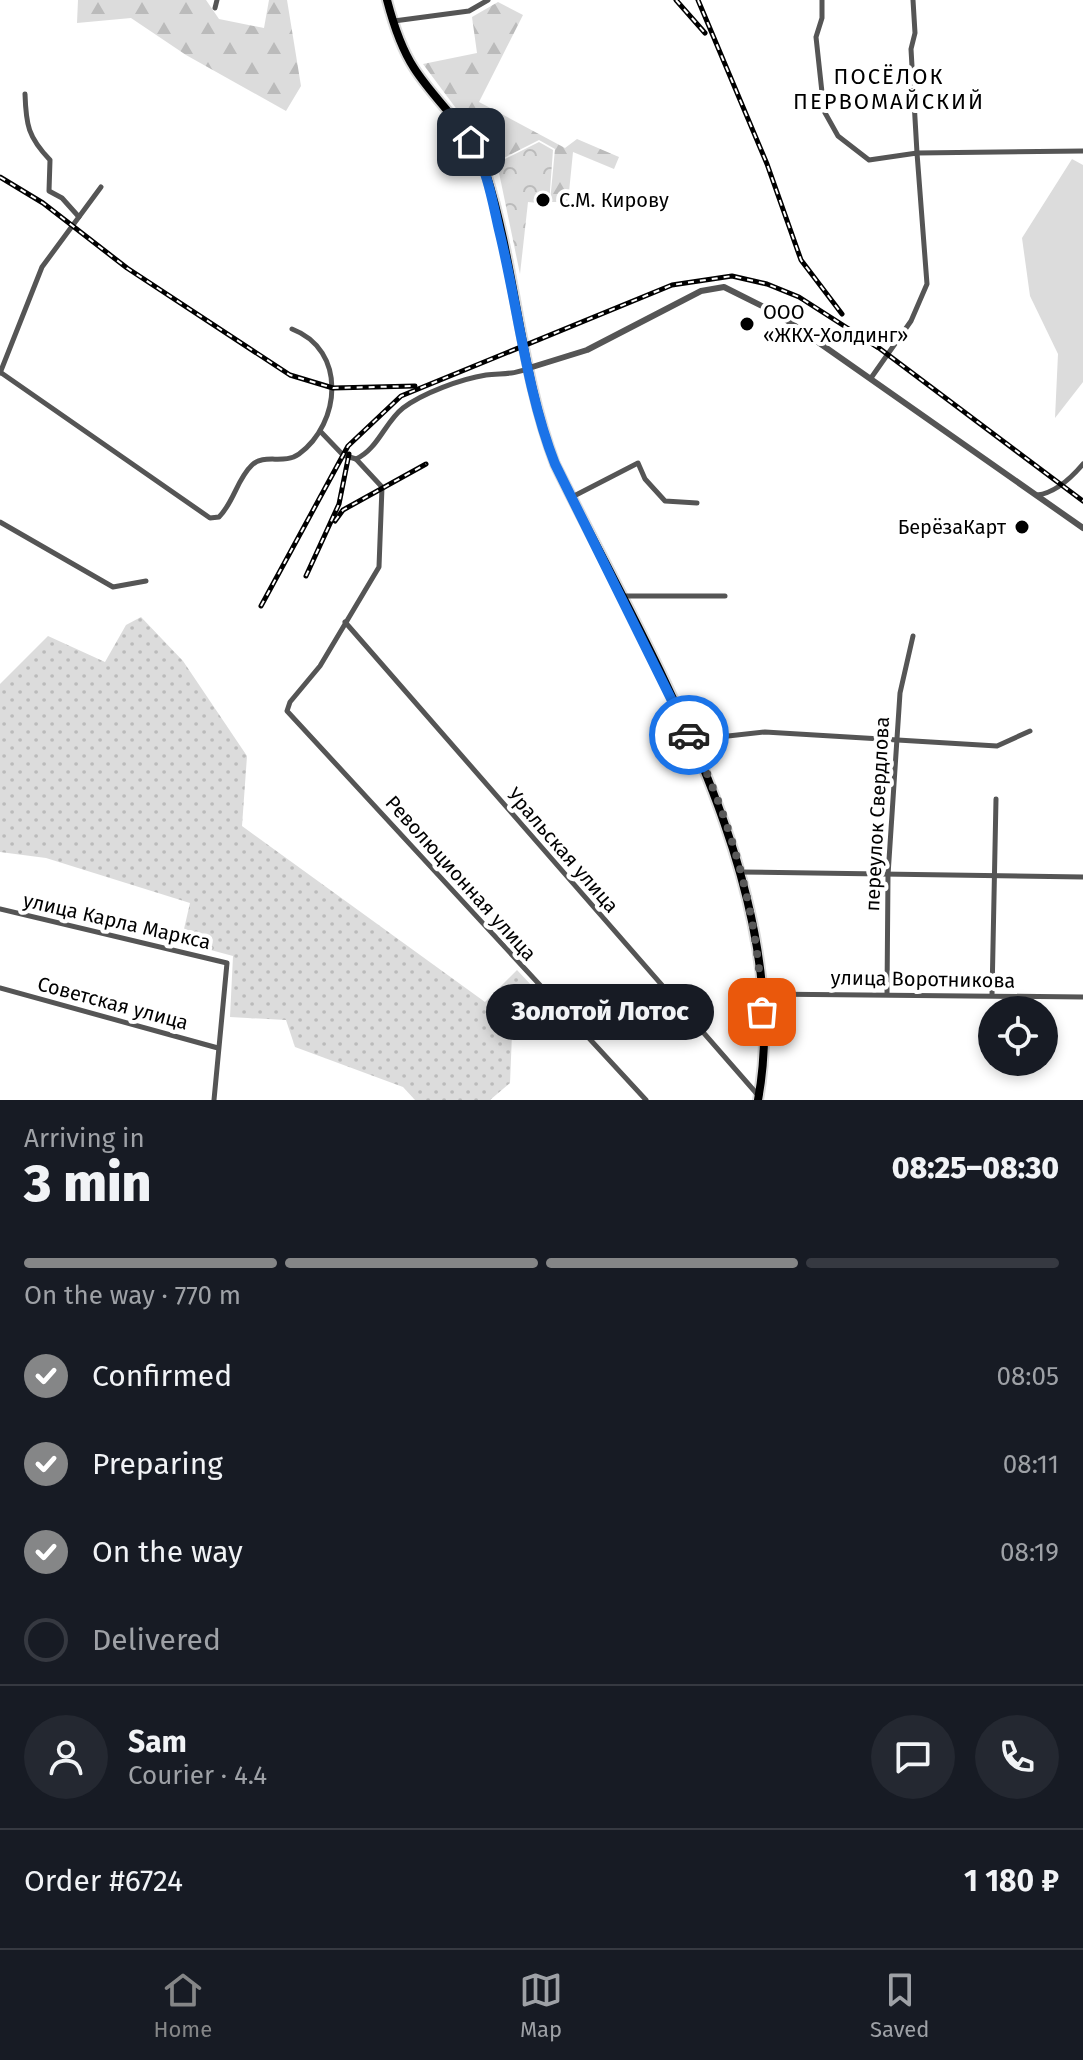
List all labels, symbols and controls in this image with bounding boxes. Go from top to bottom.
district label: ПОСЁЛОК ПЕРВОМАЙСКИЙ [793,63,985,115]
pin [437,108,505,176]
icon: home [449,120,493,164]
place label: С.М. Кирову [559,188,669,212]
marker: С.М. Кирову [534,191,552,209]
place label: ООО «ЖКХ-Холдинг» [763,300,908,347]
marker: ООО «ЖКХ-Холдинг» [738,315,756,333]
place label: БерёзаКарт [898,515,1007,539]
marker: БерёзаКарт [1013,518,1031,536]
courier [649,695,729,775]
icon: car [667,713,711,757]
street label: переулок Свердлова [860,716,894,912]
street label: Уральская улица [502,783,624,917]
street label: Революционная улица [381,791,541,965]
street label: улица Карла Маркса [21,888,213,954]
street label: улица Воротникова [830,965,1016,993]
street label: Советская улица [35,971,191,1035]
pin [728,978,796,1046]
callout: Золотой Лотос [486,984,714,1040]
icon: bag [740,990,784,1034]
text: Золотой Лотос [511,996,689,1027]
map controls [978,996,1058,1076]
button: locate [978,996,1058,1076]
text: Arriving in [24,1123,145,1154]
text: 08:25–08:30 [892,1150,1059,1186]
text: 3 min [24,1152,152,1215]
text: On the way · 770 m [24,1280,241,1311]
icon: check [24,1354,68,1398]
text: Confirmed [92,1358,232,1394]
text: 08:05 [996,1361,1059,1392]
icon: check [24,1442,68,1486]
text: Preparing [92,1446,223,1482]
text: 08:11 [1003,1449,1059,1480]
icon: check [24,1530,68,1574]
text: On the way [92,1534,243,1570]
text: 08:19 [1000,1537,1059,1568]
text: Delivered [92,1622,221,1658]
button: person [24,1715,108,1799]
button: chat [871,1715,955,1799]
button: phone [975,1715,1059,1799]
text: Sam [128,1724,187,1760]
text: Courier · 4.4 [128,1760,267,1791]
text: Order #6724 [24,1863,183,1899]
text: 1 180 ₽ [964,1863,1059,1899]
tab: Home [153,1968,212,2043]
tab: Map [519,1968,563,2043]
tab: Saved [870,1968,930,2043]

